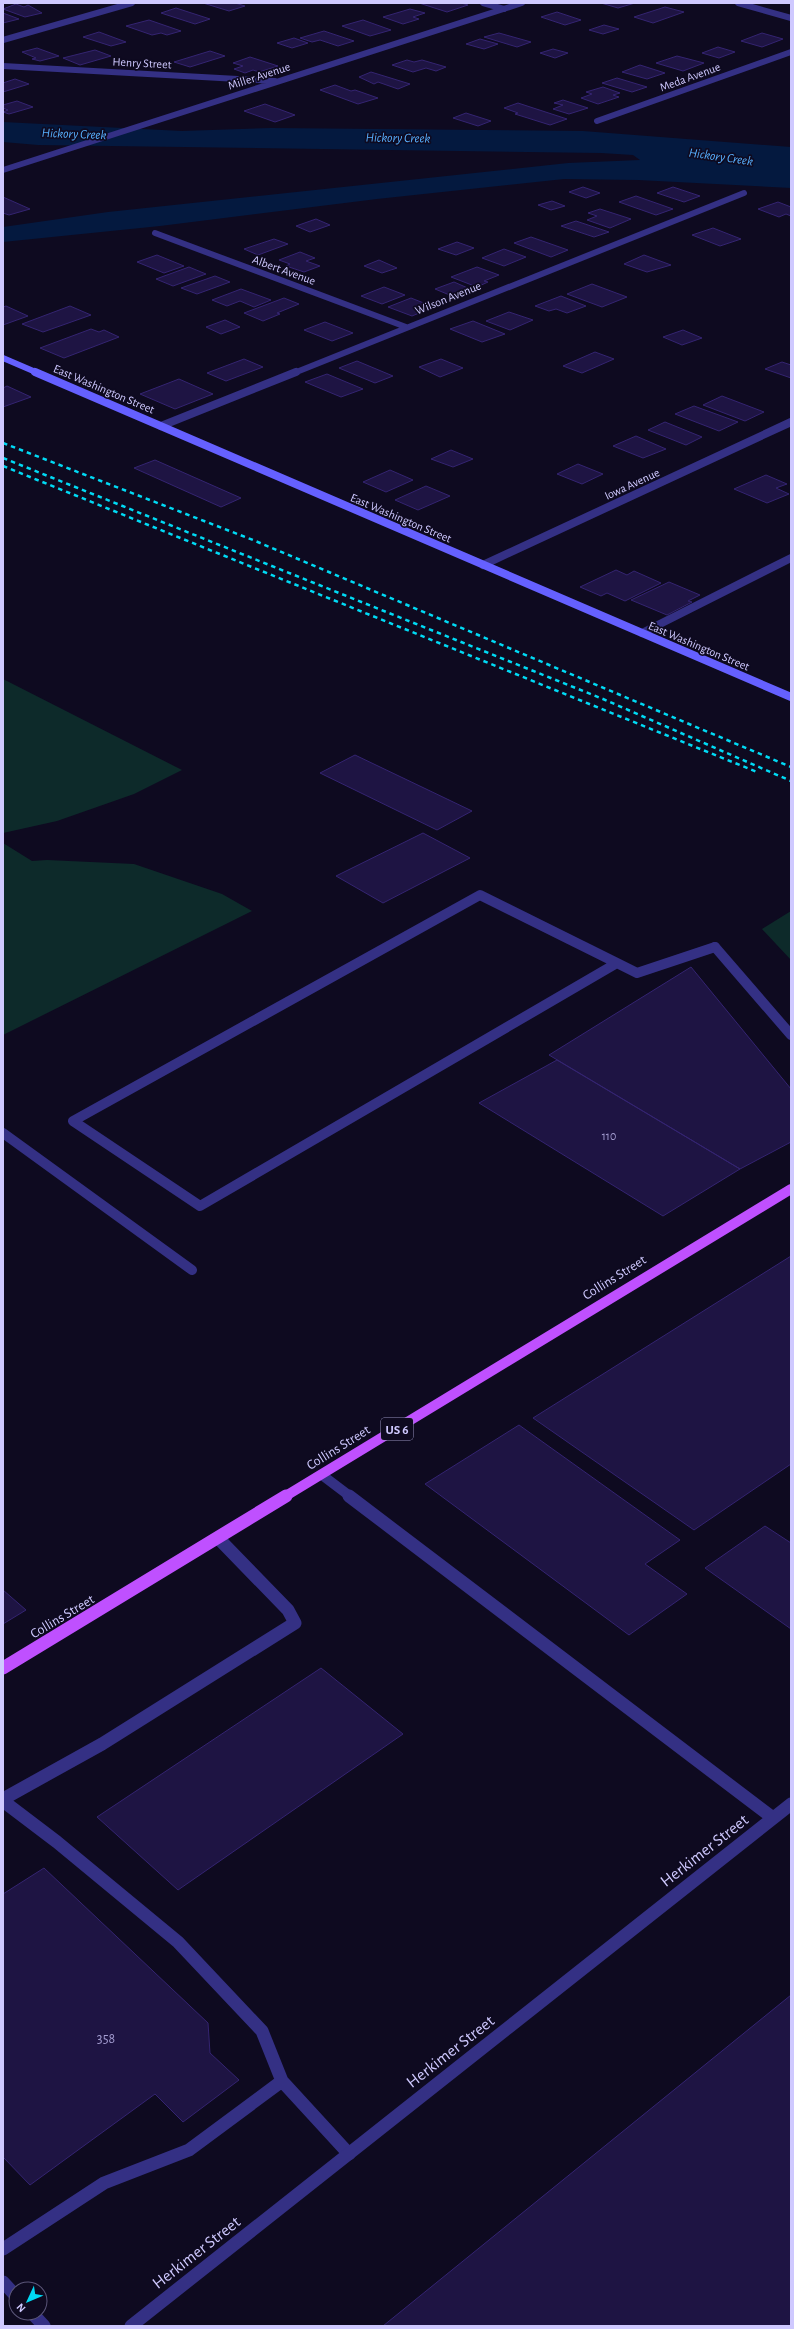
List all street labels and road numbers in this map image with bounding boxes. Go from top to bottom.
street label: Henry Street [112,55,172,72]
street label: Miller Avenue [226,60,292,92]
street label: Meda Avenue [658,61,722,93]
street label: Albert Avenue [251,253,317,287]
street label: Wilson Avenue [413,279,483,317]
street label: East Washington Street [52,362,156,416]
street label: Iowa Avenue [603,466,661,502]
street label: East Washington Street [349,491,453,545]
street label: East Washington Street [647,619,751,673]
street label: Collins Street [580,1253,649,1303]
road number: US 6 [381,1418,413,1440]
street label: Collins Street [304,1423,373,1473]
street label: Collins Street [28,1592,97,1641]
street label: Herkimer Street [657,1811,752,1890]
street label: Herkimer Street [403,2012,498,2091]
street label: Herkimer Street [149,2213,244,2292]

